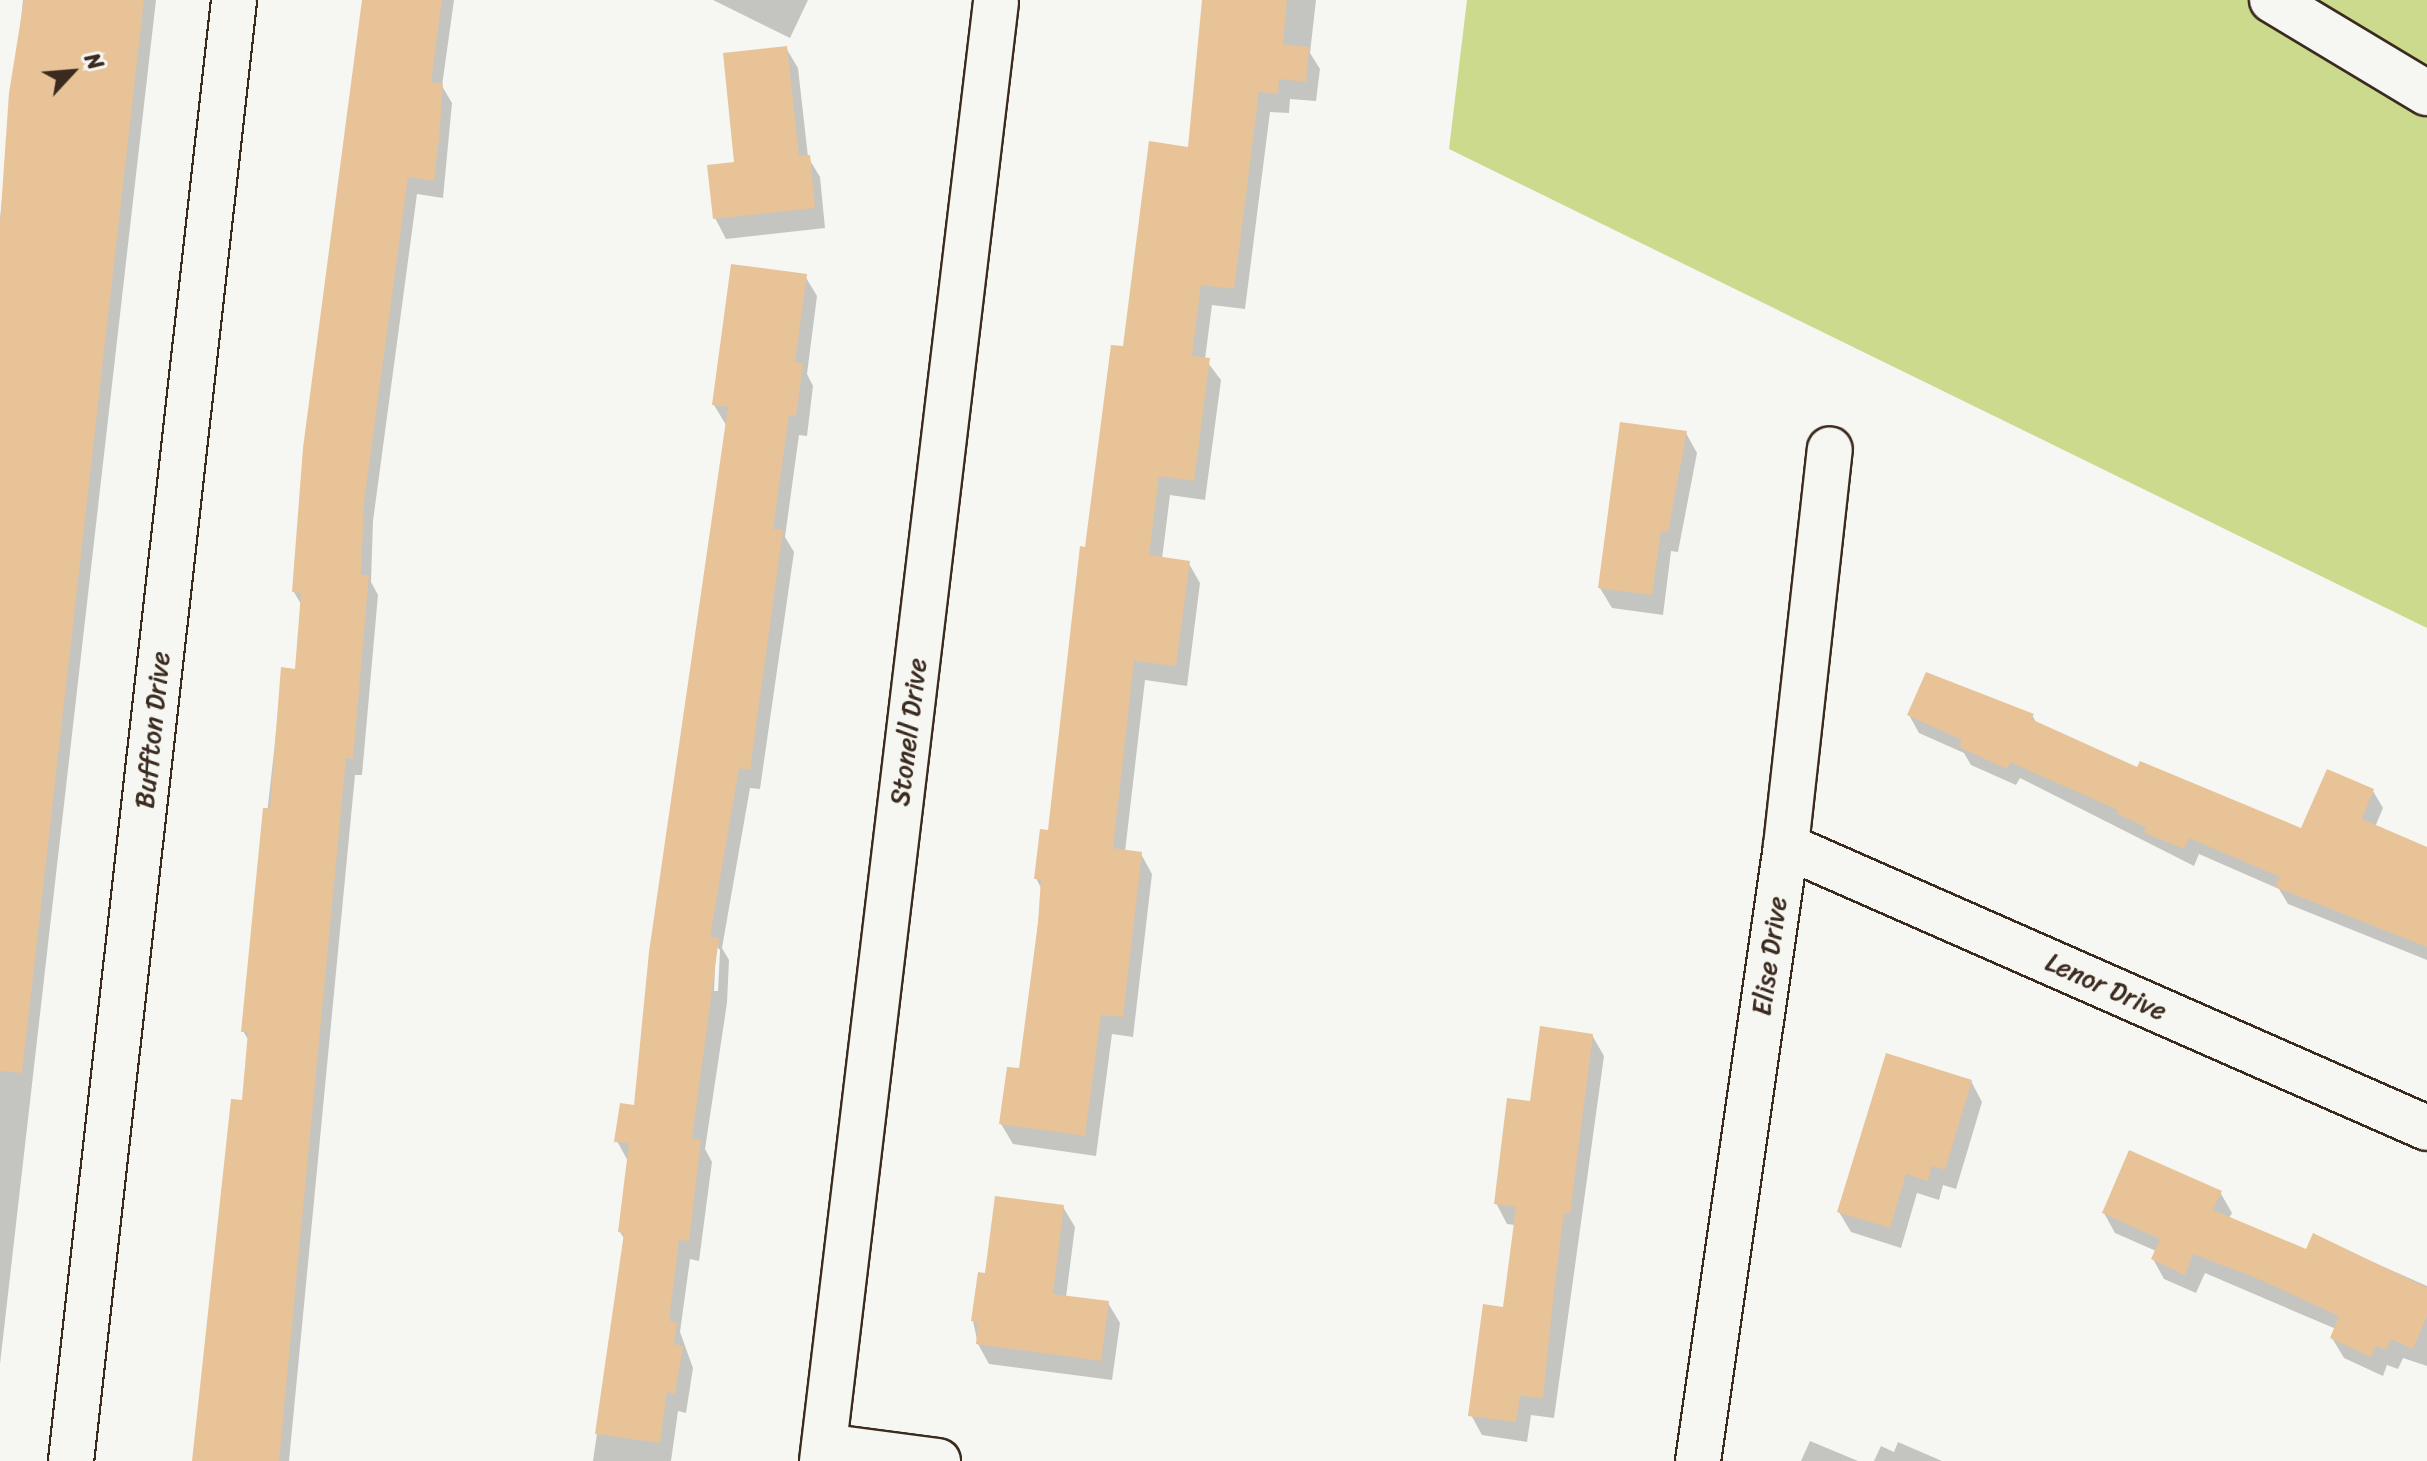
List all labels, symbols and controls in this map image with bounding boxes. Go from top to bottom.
north arrow [32,32,112,112]
text: N [73,46,115,77]
street label: Buffton Drive [129,650,177,810]
street label: Stonell Drive [884,656,934,808]
street label: Elise Drive [1746,894,1794,1018]
street label: Lenor Drive [2041,947,2171,1027]

